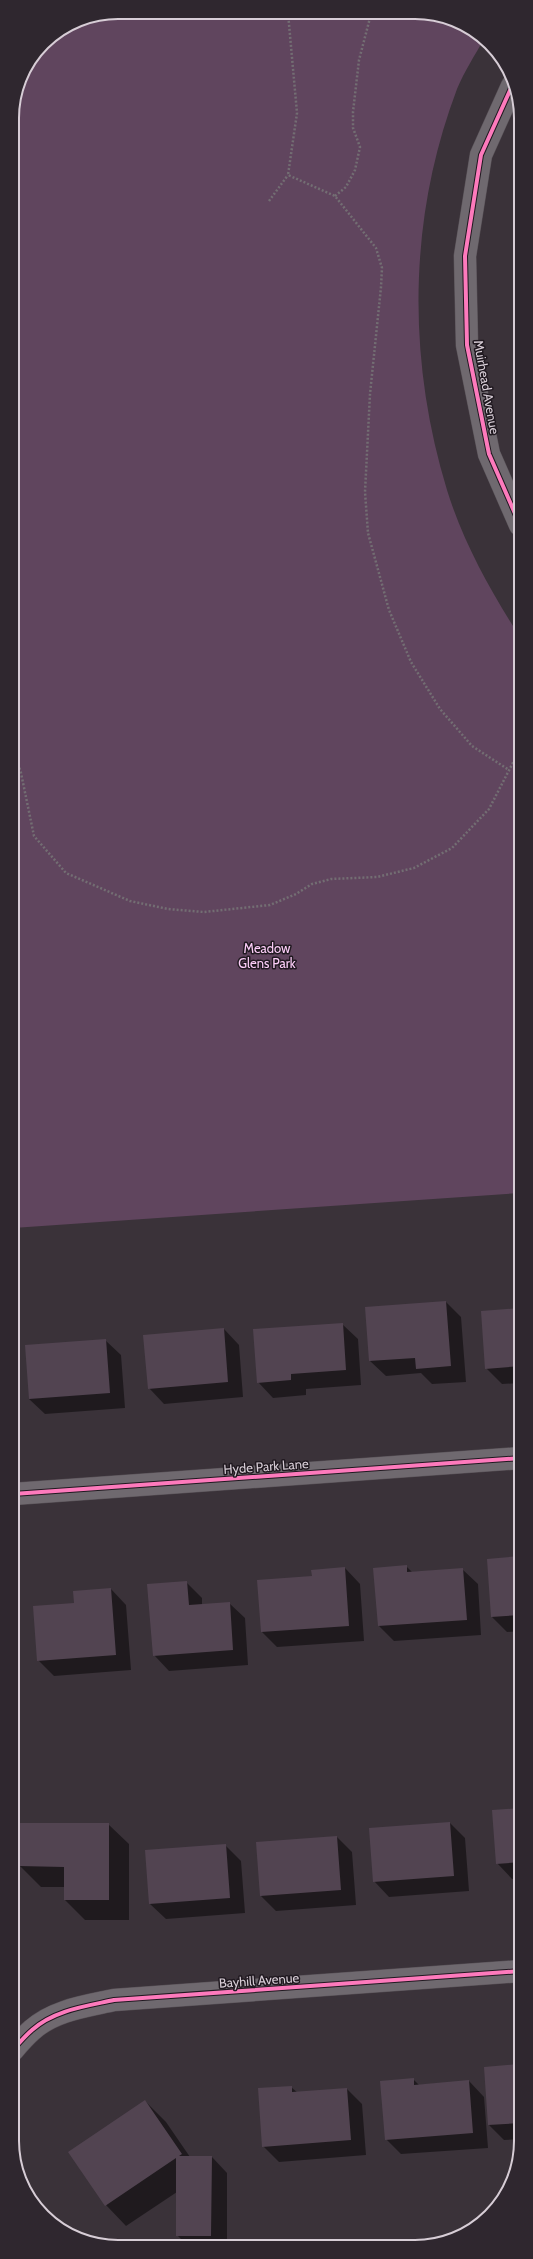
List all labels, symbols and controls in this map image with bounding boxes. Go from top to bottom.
street label: Muirhead Avenue [471,339,503,436]
park label: Meadow Glens Park [238,940,296,971]
street label: Hyde Park Lane [223,1455,309,1477]
street label: Bayhill Avenue [218,1969,300,1991]

